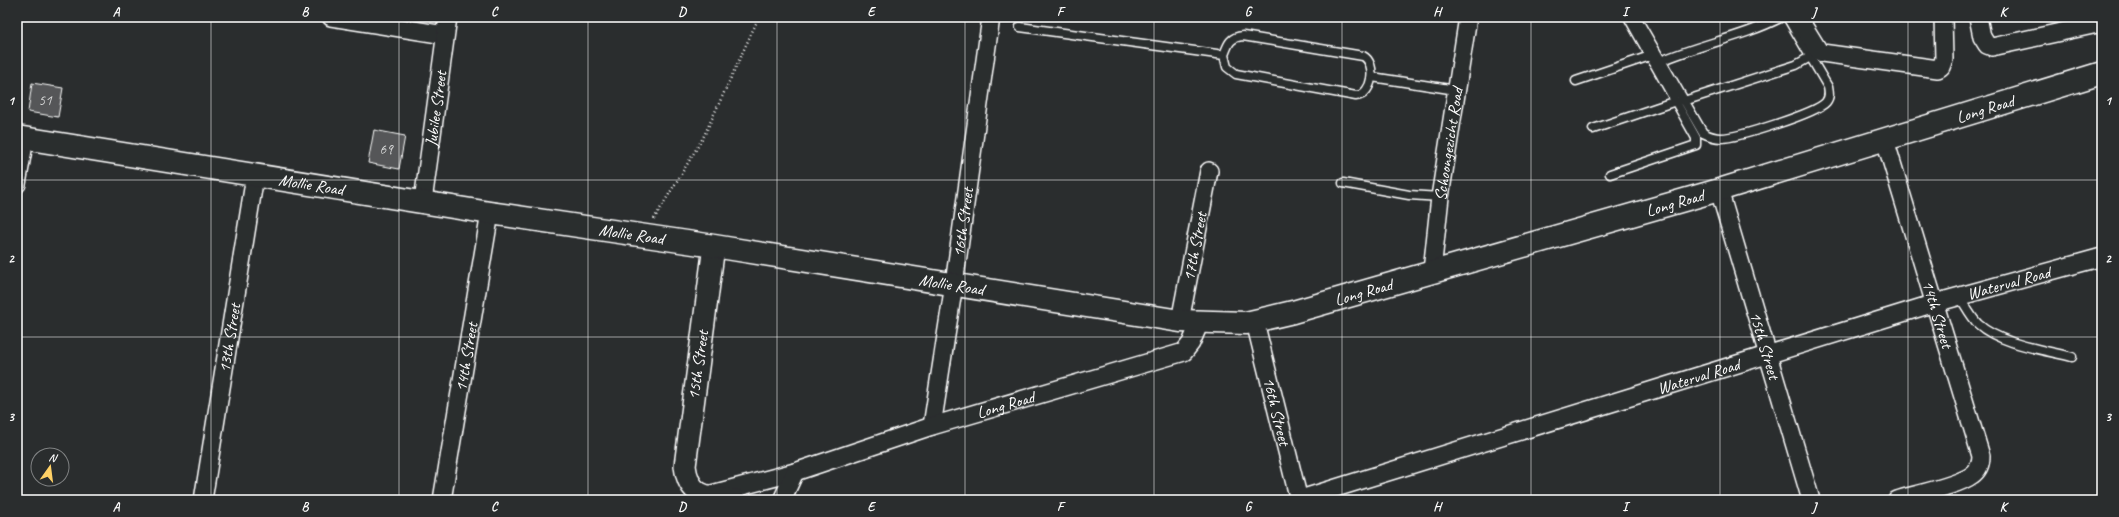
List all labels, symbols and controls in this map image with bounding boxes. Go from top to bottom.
text: A [113,4,121,20]
text: B [302,4,310,20]
text: C [491,4,499,20]
text: D [678,4,687,20]
text: E [868,4,877,20]
text: F [1057,4,1066,20]
text: G [1245,4,1253,20]
text: H [1433,4,1443,20]
text: I [1622,4,1631,20]
text: J [1811,4,1818,20]
text: K [2000,4,2010,20]
street label: Jubilee Street [420,67,451,149]
street label: Schoongezicht Road [1429,84,1468,202]
street label: Long Road [1954,89,2019,127]
house number: 51 [38,91,53,110]
text: 1 [8,93,16,109]
text: 1 [2105,93,2113,109]
house number: 69 [379,140,394,159]
street label: Mollie Road [277,169,347,200]
street label: 16th Street [947,184,978,258]
street label: Long Road [1643,184,1708,221]
street label: 17th Street [1178,208,1212,283]
street label: Mollie Road [598,219,668,249]
text: 2 [8,251,15,267]
text: 2 [2105,251,2112,267]
street label: Waterval Road [1965,260,2056,304]
street label: Mollie Road [918,269,988,300]
street label: Long Road [1332,273,1397,310]
street label: 14th Street [1918,278,1959,353]
street label: 13th Street [213,300,245,374]
street label: 15th Street [1745,309,1786,384]
street label: 14th Street [450,319,482,393]
street label: 15th Street [683,327,714,401]
street label: Waterval Road [1655,353,1745,399]
street label: 16th Street [1259,375,1296,450]
street label: Long Road [974,385,1039,423]
text: 3 [8,409,15,425]
text: 3 [2105,409,2112,425]
north arrow [30,447,70,487]
text: N [47,450,60,465]
text: A [113,499,121,515]
text: B [302,499,310,515]
text: C [491,499,499,515]
text: D [678,499,687,515]
text: E [868,499,877,515]
text: F [1057,499,1066,515]
text: G [1245,499,1253,515]
text: H [1433,499,1443,515]
text: I [1622,499,1631,515]
text: J [1811,499,1818,515]
text: K [2000,499,2010,515]

